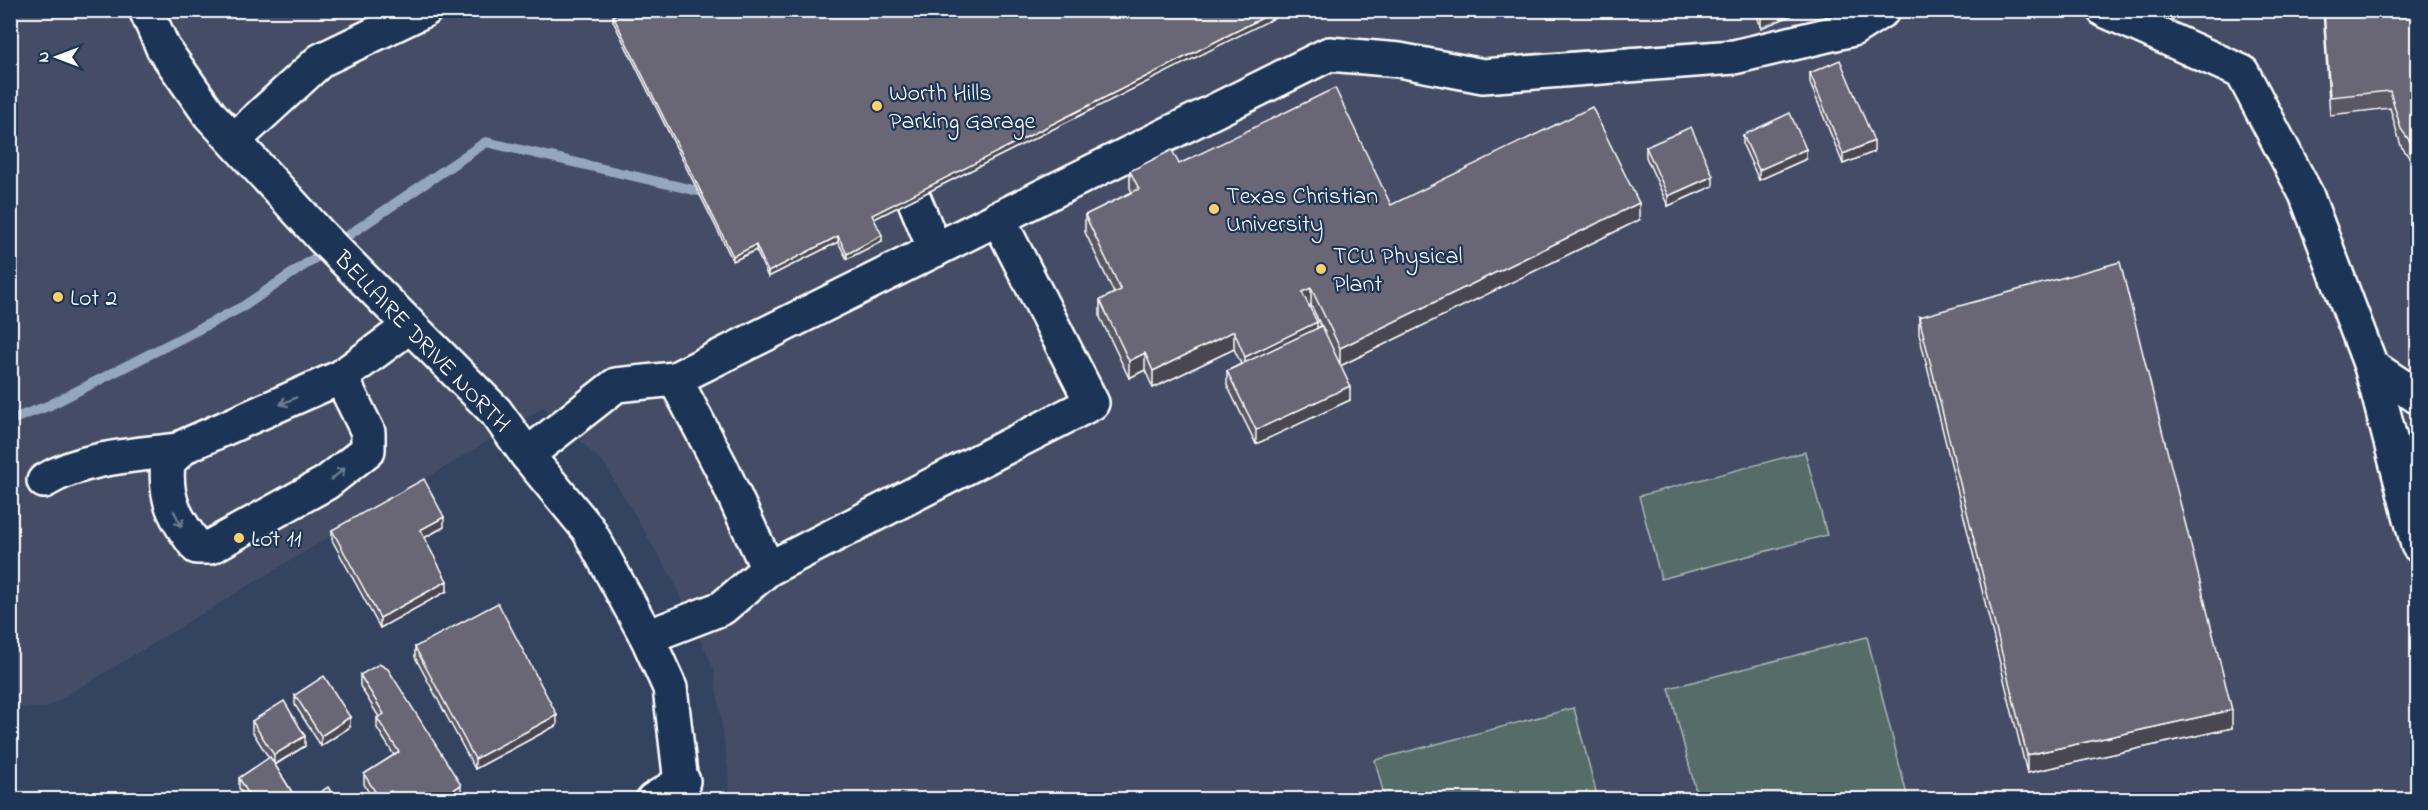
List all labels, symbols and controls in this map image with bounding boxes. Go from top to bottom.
north arrow [27,27,87,87]
text: N [32,51,56,62]
place label: Worth Hills Parking Garage [889,77,1036,140]
marker: Worth Hills Parking Garage [870,99,884,113]
place label: Texas Christian University [1226,180,1378,244]
marker: Texas Christian University [1207,202,1221,216]
place label: TCU Physical Plant [1333,240,1462,303]
street label: BELLAIRE DRIVE NORTH [324,243,518,442]
marker: TCU Physical Plant [1314,262,1328,276]
place label: Lot 2 [70,282,117,317]
marker: Lot 2 [51,290,65,304]
one-way arrow [279,396,297,407]
one-way arrow [330,467,346,480]
one-way arrow [172,510,184,527]
place label: Lot 11 [251,523,302,558]
marker: Lot 11 [232,531,246,545]

